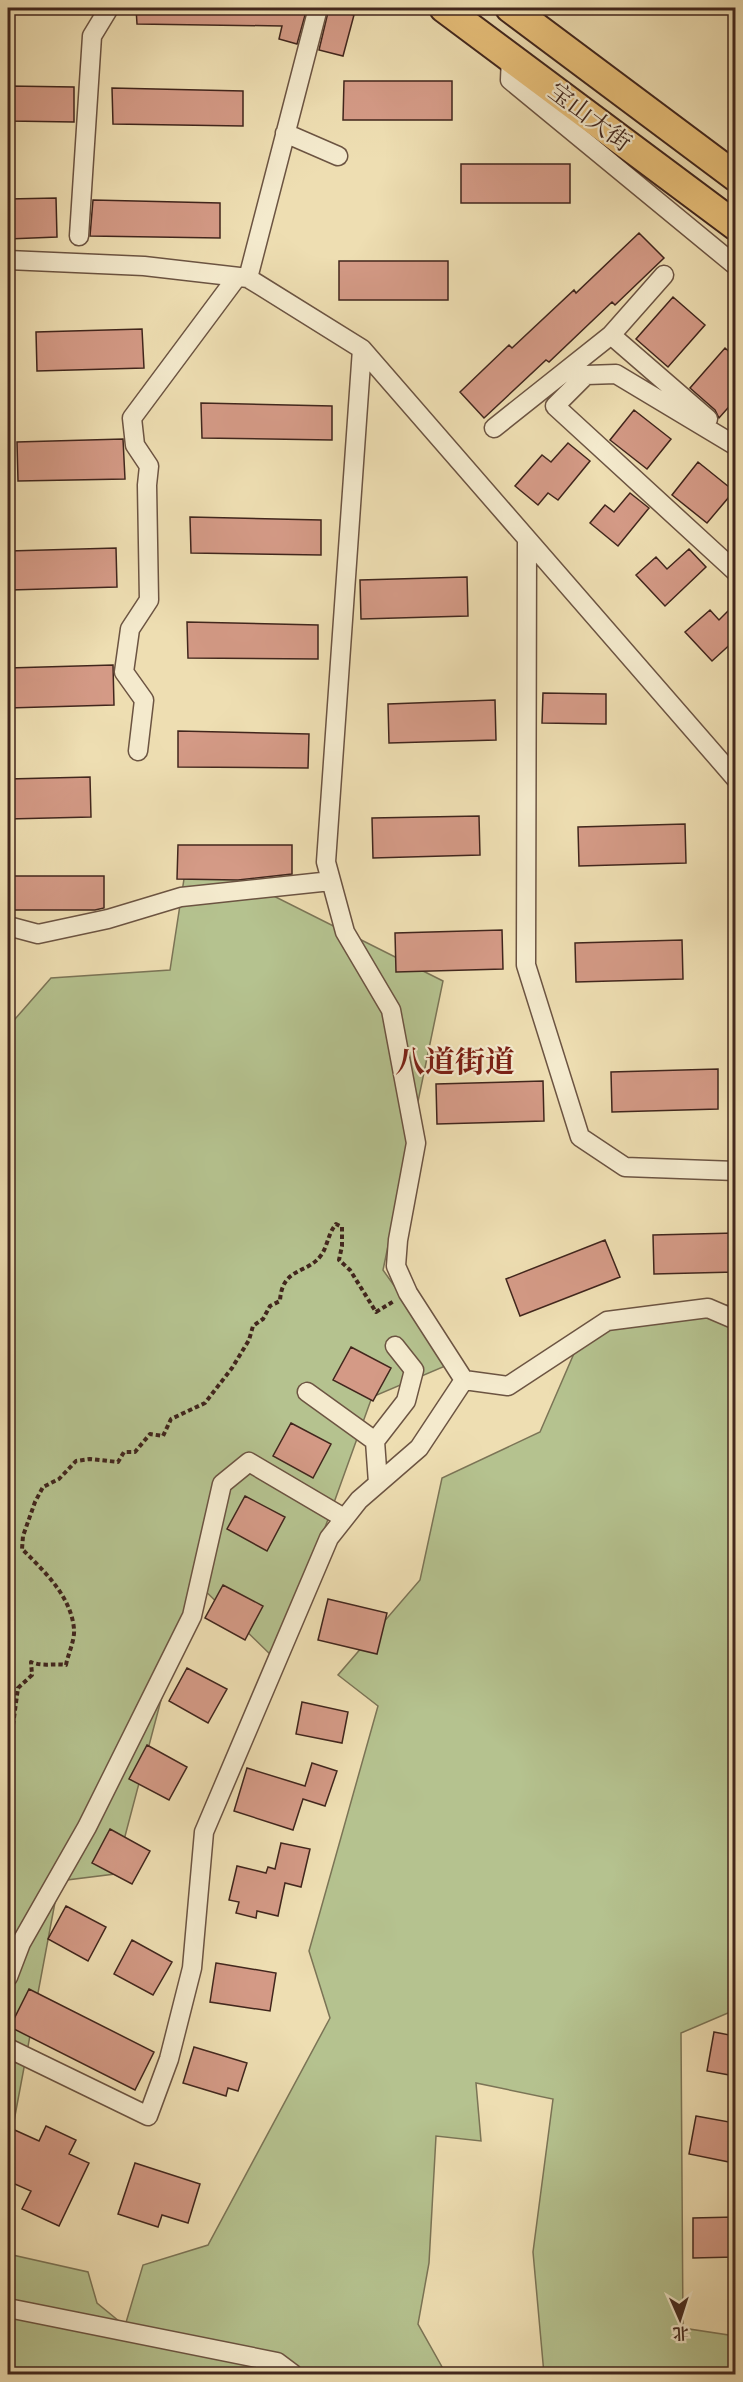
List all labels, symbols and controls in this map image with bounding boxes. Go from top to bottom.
street label: 宝山大街 [542,75,638,159]
district label: 八道街道 [395,1042,515,1082]
north arrow [650,2289,710,2349]
text: 北 [672,2322,689,2344]

